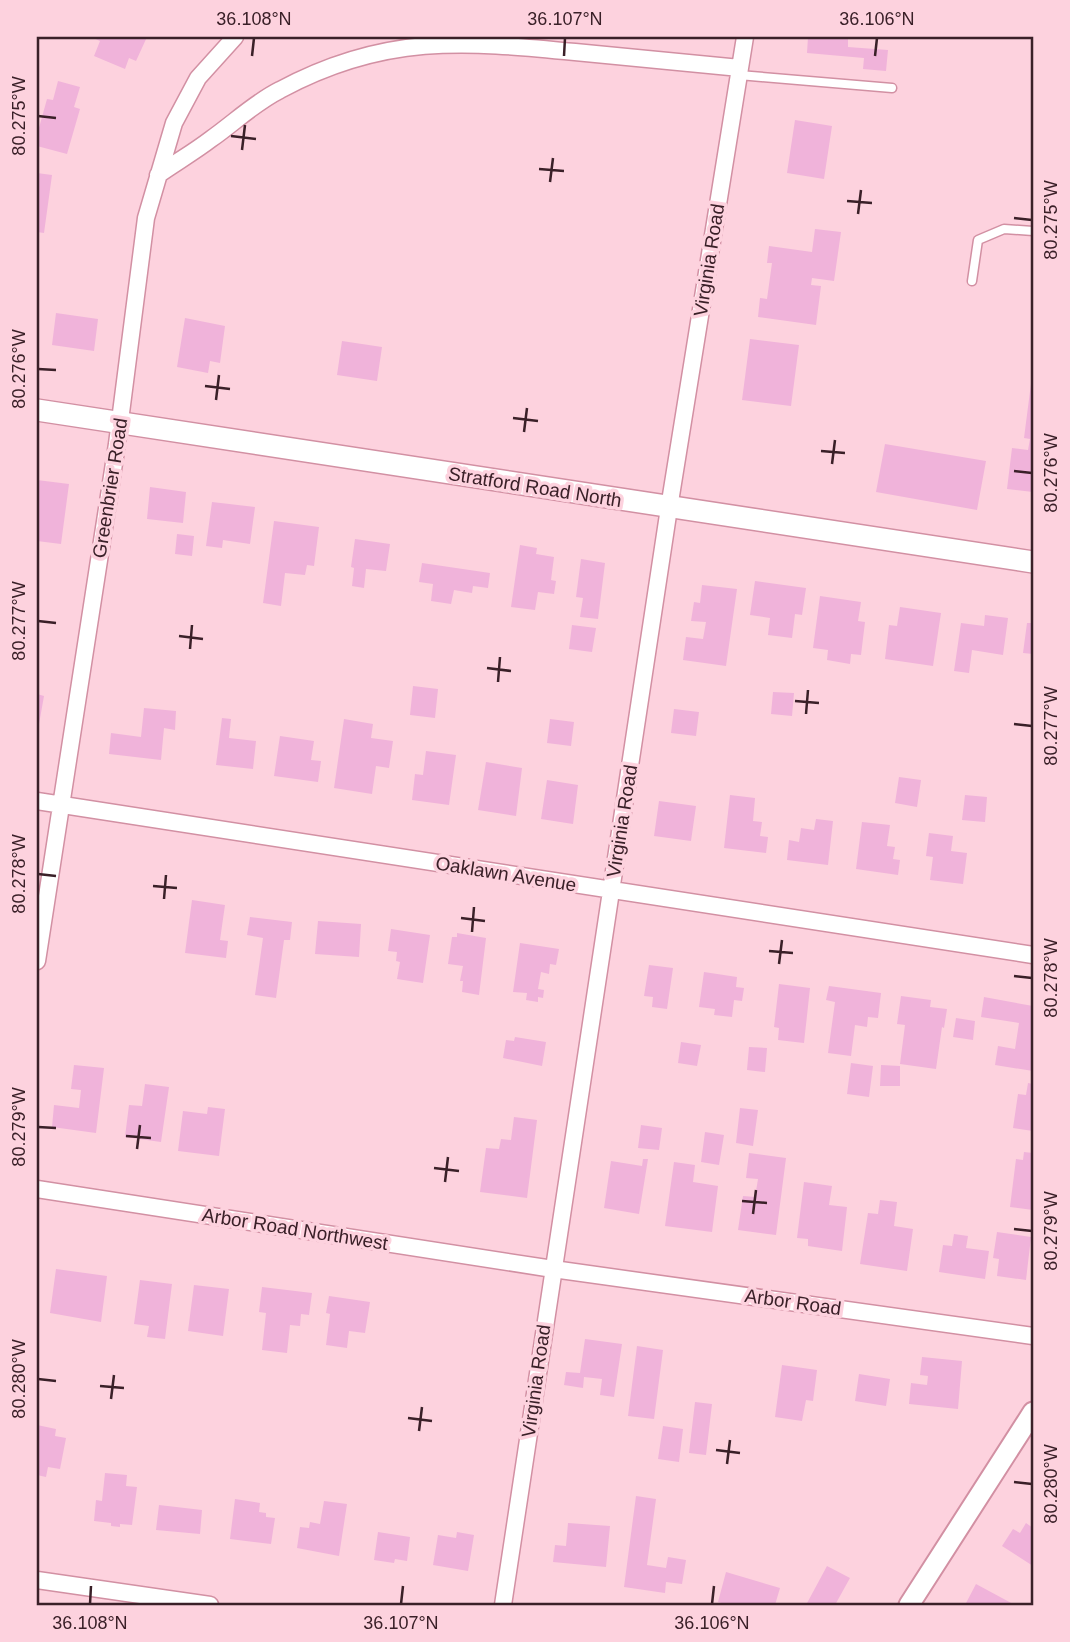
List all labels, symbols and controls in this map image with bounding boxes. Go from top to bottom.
text: 36.108°N [216,9,292,29]
text: 36.107°N [527,9,603,29]
text: 36.106°N [839,9,915,29]
text: 80.275°W [9,76,29,156]
text: 80.275°W [1041,180,1061,260]
street label: Virginia Road [690,202,728,318]
text: 80.276°W [9,329,29,409]
street label: Greenbrier Road [89,416,131,560]
text: 80.276°W [1041,433,1061,513]
street label: Stratford Road North [447,463,623,511]
text: 80.277°W [9,581,29,661]
text: 80.277°W [1041,686,1061,766]
street label: Virginia Road [603,763,641,879]
text: 80.278°W [9,834,29,914]
street label: Oaklawn Avenue [434,853,578,895]
text: 80.278°W [1041,938,1061,1018]
text: 80.279°W [9,1087,29,1167]
text: 80.279°W [1041,1191,1061,1271]
street label: Arbor Road Northwest [201,1204,390,1254]
street label: Arbor Road [743,1285,843,1319]
street label: Virginia Road [518,1323,554,1439]
text: 80.280°W [9,1339,29,1419]
text: 80.280°W [1041,1444,1061,1524]
text: 36.108°N [52,1613,128,1633]
text: 36.107°N [363,1613,439,1633]
text: 36.106°N [674,1613,750,1633]

